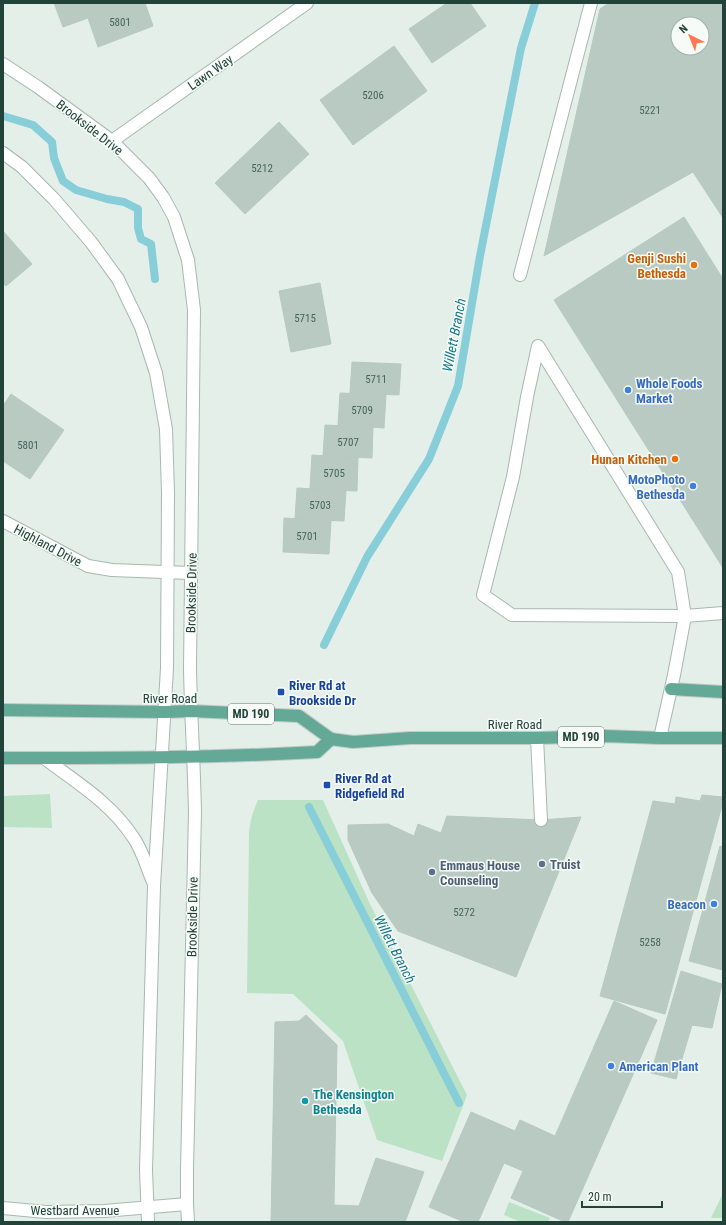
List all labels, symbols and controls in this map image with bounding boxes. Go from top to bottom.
house number: 5801 [109,16,131,29]
north arrow [670,16,710,56]
text: N [677,22,691,36]
street label: Lawn Way [185,51,236,93]
house number: 5206 [362,89,384,102]
street label: Brookside Drive [53,97,126,158]
house number: 5221 [639,104,661,117]
house number: 5212 [251,162,273,175]
place label: Genji Sushi Bethesda [627,251,686,281]
marker: Genji Sushi Bethesda [689,260,699,270]
water label: Willett Branch [439,297,469,373]
house number: 5715 [294,312,316,325]
house number: 5711 [365,373,387,386]
place label: Whole Foods Market [636,376,703,406]
marker: Whole Foods Market [623,385,633,395]
house number: 5709 [351,404,373,417]
house number: 5707 [337,436,359,449]
house number: 5801 [17,439,39,452]
place label: Hunan Kitchen [591,452,667,467]
marker: Hunan Kitchen [670,454,680,464]
house number: 5705 [323,467,345,480]
place label: MotoPhoto Bethesda [628,472,686,502]
marker: MotoPhoto Bethesda [688,481,698,491]
house number: 5703 [309,499,331,512]
street label: Highland Drive [11,521,84,570]
house number: 5701 [296,530,318,543]
street label: Brookside Drive [183,553,200,633]
place label: River Rd at Brookside Dr [289,678,357,708]
marker: River Rd at Brookside Dr [276,687,286,697]
street label: River Road [143,691,197,706]
road number: MD 190 [228,704,274,724]
street label: River Road [488,717,542,732]
road number: MD 190 [558,727,604,747]
place label: River Rd at Ridgefield Rd [335,771,404,801]
marker: River Rd at Ridgefield Rd [322,780,332,790]
place label: Truist [550,857,581,872]
place label: Emmaus House Counseling [440,858,520,888]
marker: Truist [537,859,547,869]
marker: Emmaus House Counseling [427,867,437,877]
street label: Brookside Drive [184,877,201,957]
place label: Beacon [668,897,706,912]
marker: Beacon [709,899,719,909]
house number: 5272 [453,906,475,919]
water label: Willett Branch [371,912,419,986]
house number: 5258 [639,936,661,949]
place label: American Plant [619,1059,699,1074]
marker: American Plant [606,1061,616,1071]
place label: The Kensington Bethesda [313,1087,394,1117]
marker: The Kensington Bethesda [300,1096,310,1106]
scale bar [582,1183,662,1209]
text: 20 m [588,1190,612,1204]
street label: Westbard Avenue [31,1203,119,1218]

